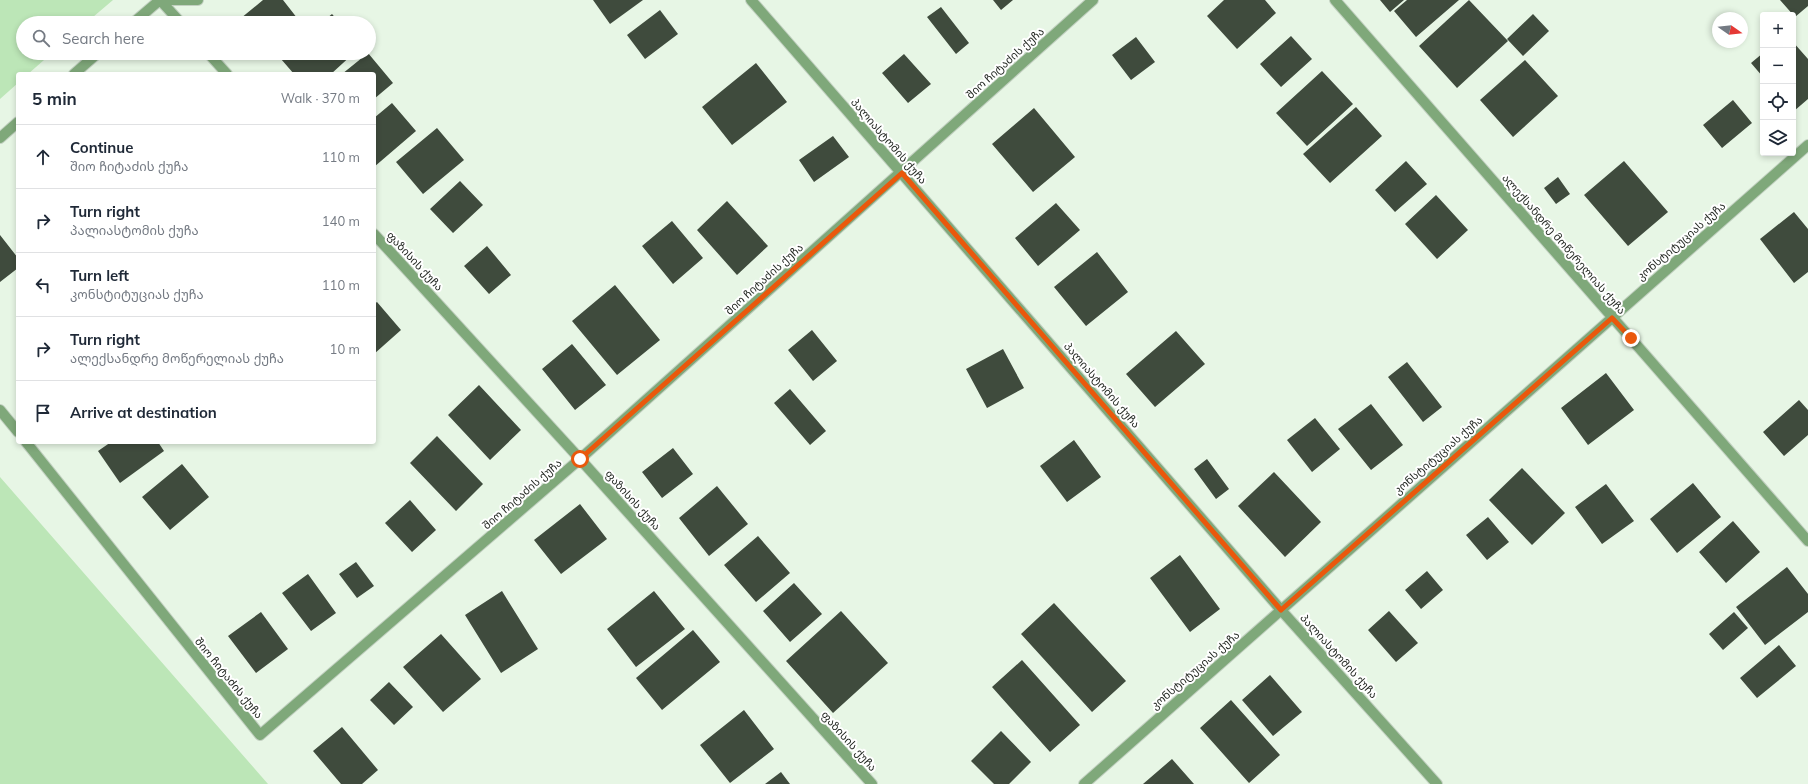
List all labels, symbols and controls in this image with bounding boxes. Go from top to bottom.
north arrow [1712,12,1748,48]
map controls [1760,12,1796,156]
button: + [1760,12,1796,48]
search box [16,16,376,60]
street label: შიო ჩიტაძის ქუჩა [963,24,1047,102]
icon: search [30,27,52,49]
text: Search here [62,29,144,48]
button: − [1760,48,1796,84]
button: locate [1760,84,1796,120]
text: 5 min [32,88,77,109]
text: Walk · 370 m [281,90,360,106]
street label: პალიასტომის ქუჩა [848,95,930,187]
button: layers [1760,120,1796,156]
text: Continue [70,138,133,157]
icon: ahead [32,146,54,168]
text: 110 m [322,149,360,165]
text: შიო ჩიტაძის ქუჩა [70,158,188,174]
street label: ალექსანდრე მოწერელიას ქუჩა [1499,171,1629,317]
street label: კონსტიტუციას ქუჩა [1634,199,1728,283]
text: Turn right [70,202,140,221]
icon: right [32,210,54,232]
text: 140 m [322,213,360,229]
text: პალიასტომის ქუჩა [70,222,199,238]
street label: ფაზისის ქუჩა [384,228,446,294]
street label: შიო ჩიტაძის ქუჩა [722,240,806,318]
text: Turn left [70,266,129,285]
icon: left [32,274,54,296]
text: 110 m [322,277,360,293]
text: კონსტიტუციას ქუჩა [70,286,204,302]
route end [1622,329,1640,347]
text: Turn right [70,330,140,349]
icon: right [32,338,54,360]
street label: პალიასტომის ქუჩა [1061,339,1143,431]
text: 10 m [330,341,360,357]
text: ალექსანდრე მოწერელიას ქუჩა [70,350,284,366]
icon: arrive [32,402,54,424]
text: Arrive at destination [70,403,217,422]
street label: კონსტიტუციას ქუჩა [1391,413,1485,497]
route start [571,450,589,468]
street label: შიო ჩიტაძის ქუჩა [480,456,564,532]
street label: ფაზისის ქუჩა [602,467,664,533]
street label: პალიასტომის ქუჩა [1297,611,1381,701]
street label: კონსტიტუციას ქუჩა [1148,628,1242,712]
street label: შიო ჩიტაძის ქუჩა [192,635,266,721]
street label: ფაზისის ქუჩა [818,708,880,774]

